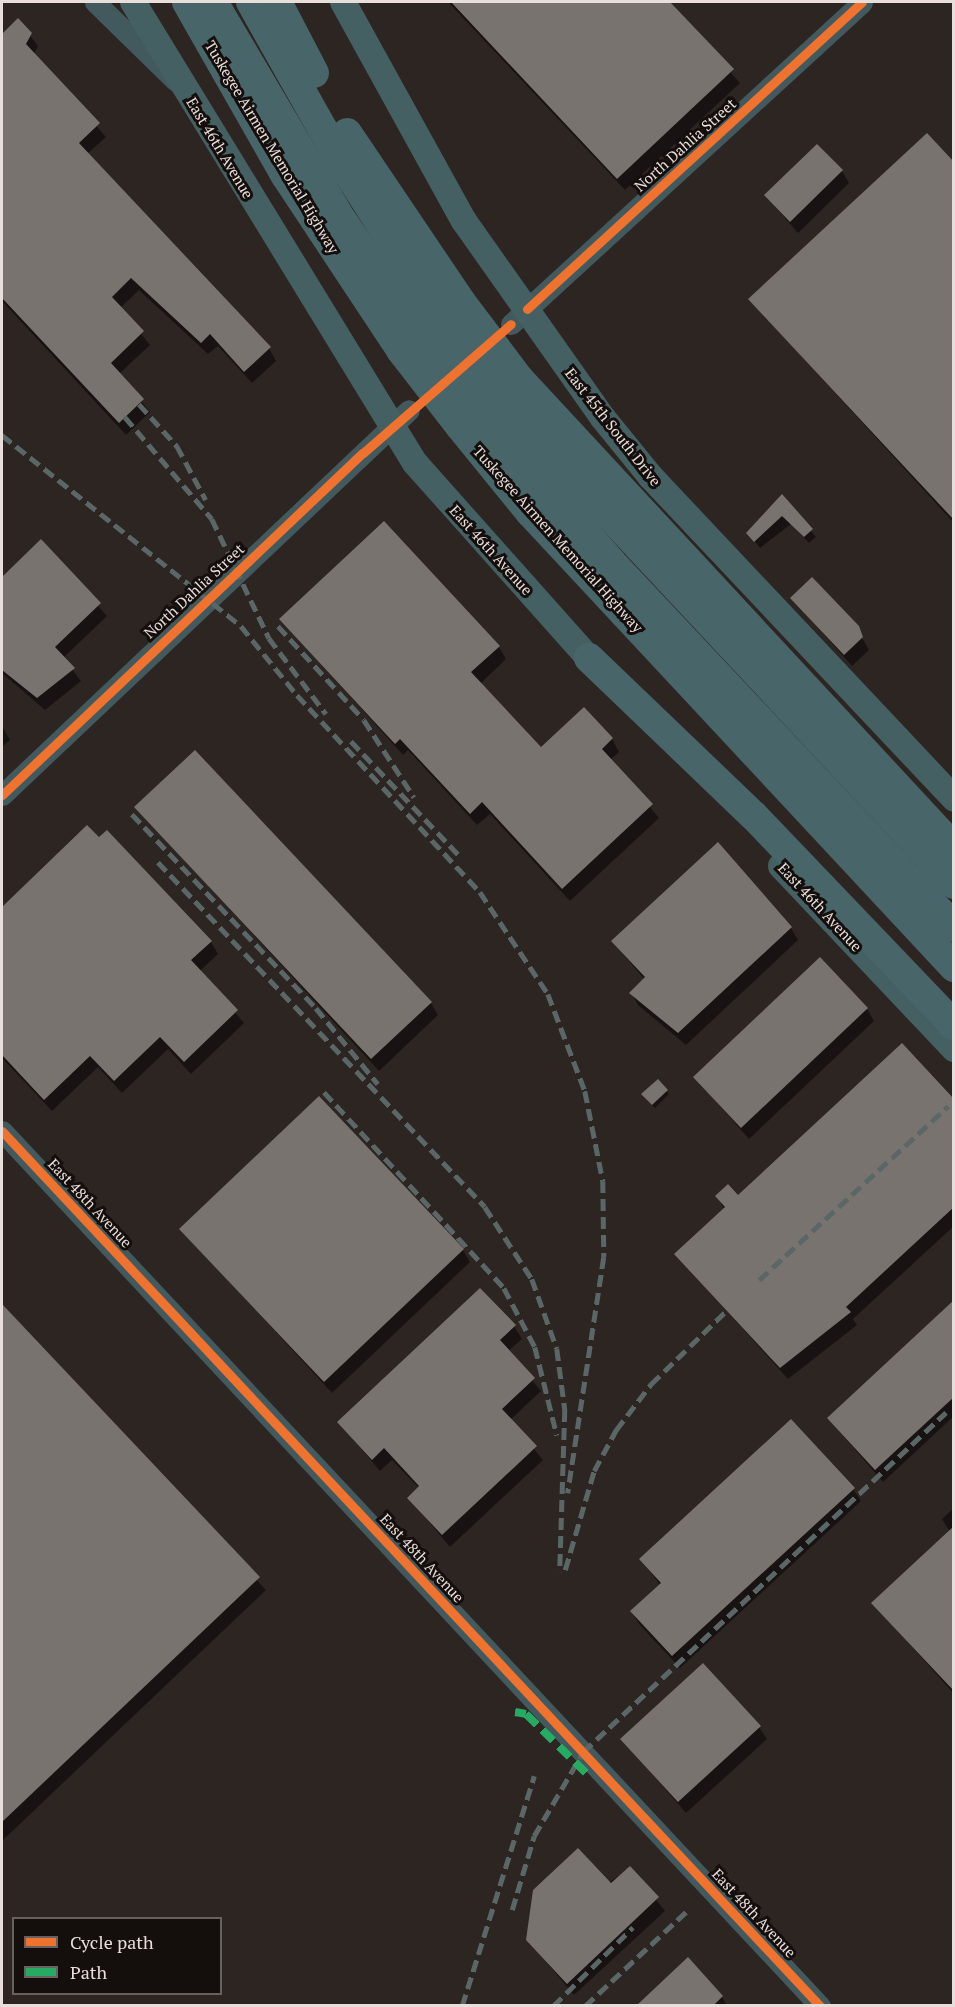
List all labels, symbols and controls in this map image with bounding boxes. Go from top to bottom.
street label: Tuskegee Airmen Memorial Highway [201,37,343,257]
street label: East 46th Avenue [183,94,257,202]
street label: North Dahlia Street [631,95,739,195]
street label: East 45th South Drive [561,364,665,490]
street label: Tuskegee Airmen Memorial Highway [469,442,647,636]
street label: East 46th Avenue [446,501,536,599]
street label: North Dahlia Street [140,540,248,642]
street label: East 46th Avenue [774,859,866,955]
street label: East 48th Avenue [44,1155,136,1251]
street label: East 48th Avenue [376,1510,468,1606]
street label: East 48th Avenue [708,1865,800,1961]
legend [12,1917,222,1995]
text: Cycle path [70,1930,154,1954]
text: Path [70,1960,107,1984]

